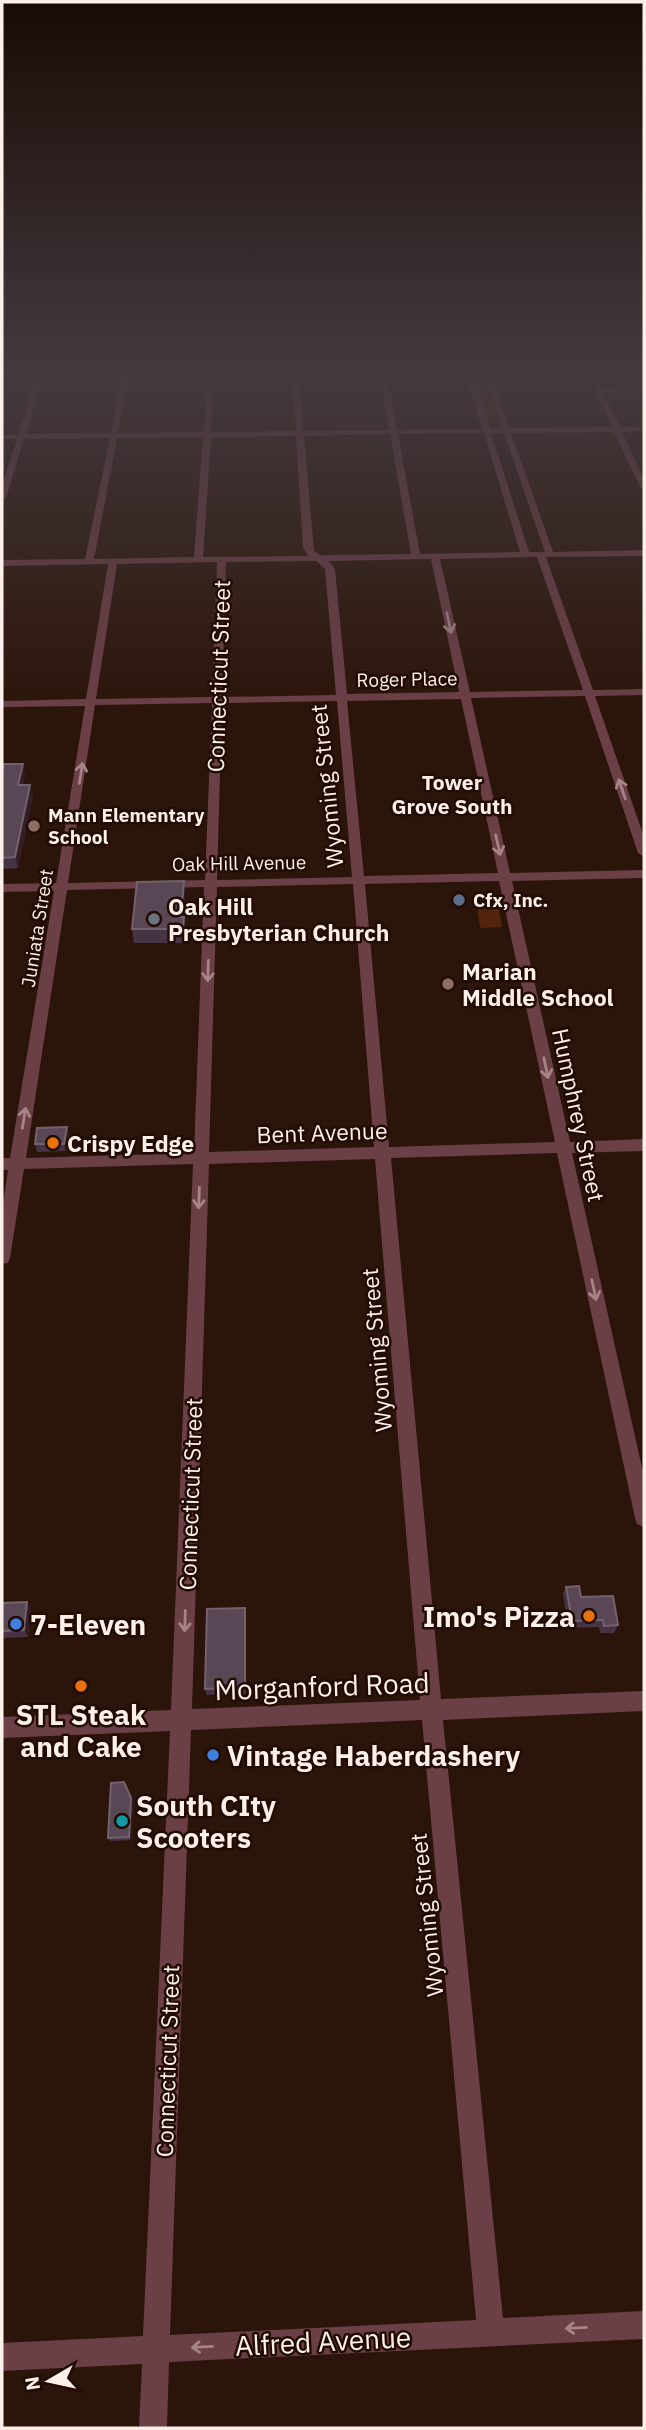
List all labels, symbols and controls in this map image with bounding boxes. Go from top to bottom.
street label: Connecticut Street [200,579,236,773]
one-way arrow [442,611,456,634]
street label: Roger Place [356,666,458,692]
street label: Wyoming Street [302,703,350,869]
one-way arrow [74,762,87,785]
district label: Tower Grove South [391,768,513,820]
one-way arrow [615,778,627,800]
place label: Mann Elementary School [48,803,205,849]
marker: Mann Elementary School [26,818,42,834]
one-way arrow [492,833,505,856]
street label: Oak Hill Avenue [172,850,306,876]
street label: Juniata Street [16,867,58,989]
place label: Cfx, Inc. [473,888,549,912]
place label: Oak Hill Presbyterian Church [168,891,390,947]
marker: Cfx, Inc. [451,892,467,908]
marker: Oak Hill Presbyterian Church [146,911,162,927]
place label: Marian Middle School [462,956,614,1012]
one-way arrow [202,959,215,982]
marker: Marian Middle School [440,976,456,992]
street label: Humphrey Street [546,1025,612,1205]
one-way arrow [540,1056,553,1079]
one-way arrow [18,1108,31,1130]
street label: Bent Avenue [256,1115,388,1149]
place label: Crispy Edge [67,1128,194,1158]
marker: Crispy Edge [45,1135,61,1151]
one-way arrow [193,1186,206,1209]
street label: Wyoming Street [354,1267,398,1433]
one-way arrow [588,1278,602,1301]
street label: Connecticut Street [172,1397,208,1591]
place label: Imo's Pizza [423,1598,575,1635]
place label: 7-Eleven [30,1606,146,1643]
marker: Imo's Pizza [581,1608,597,1624]
one-way arrow [179,1610,192,1633]
marker: 7-Eleven [8,1616,24,1632]
street label: Morganford Road [214,1664,430,1708]
marker: STL Steak and Cake [73,1678,89,1694]
place label: STL Steak and Cake [16,1696,147,1765]
place label: Vintage Haberdashery [227,1737,520,1774]
marker: Vintage Haberdashery [205,1747,221,1763]
place label: South CIty Scooters [136,1787,276,1856]
marker: South CIty Scooters [114,1813,130,1829]
street label: Wyoming Street [402,1832,450,1998]
street label: Connecticut Street [149,1964,185,2158]
street label: Alfred Avenue [234,2318,412,2364]
one-way arrow [565,2322,588,2335]
one-way arrow [191,2340,214,2353]
north arrow [14,2346,84,2416]
text: N [19,2375,45,2392]

